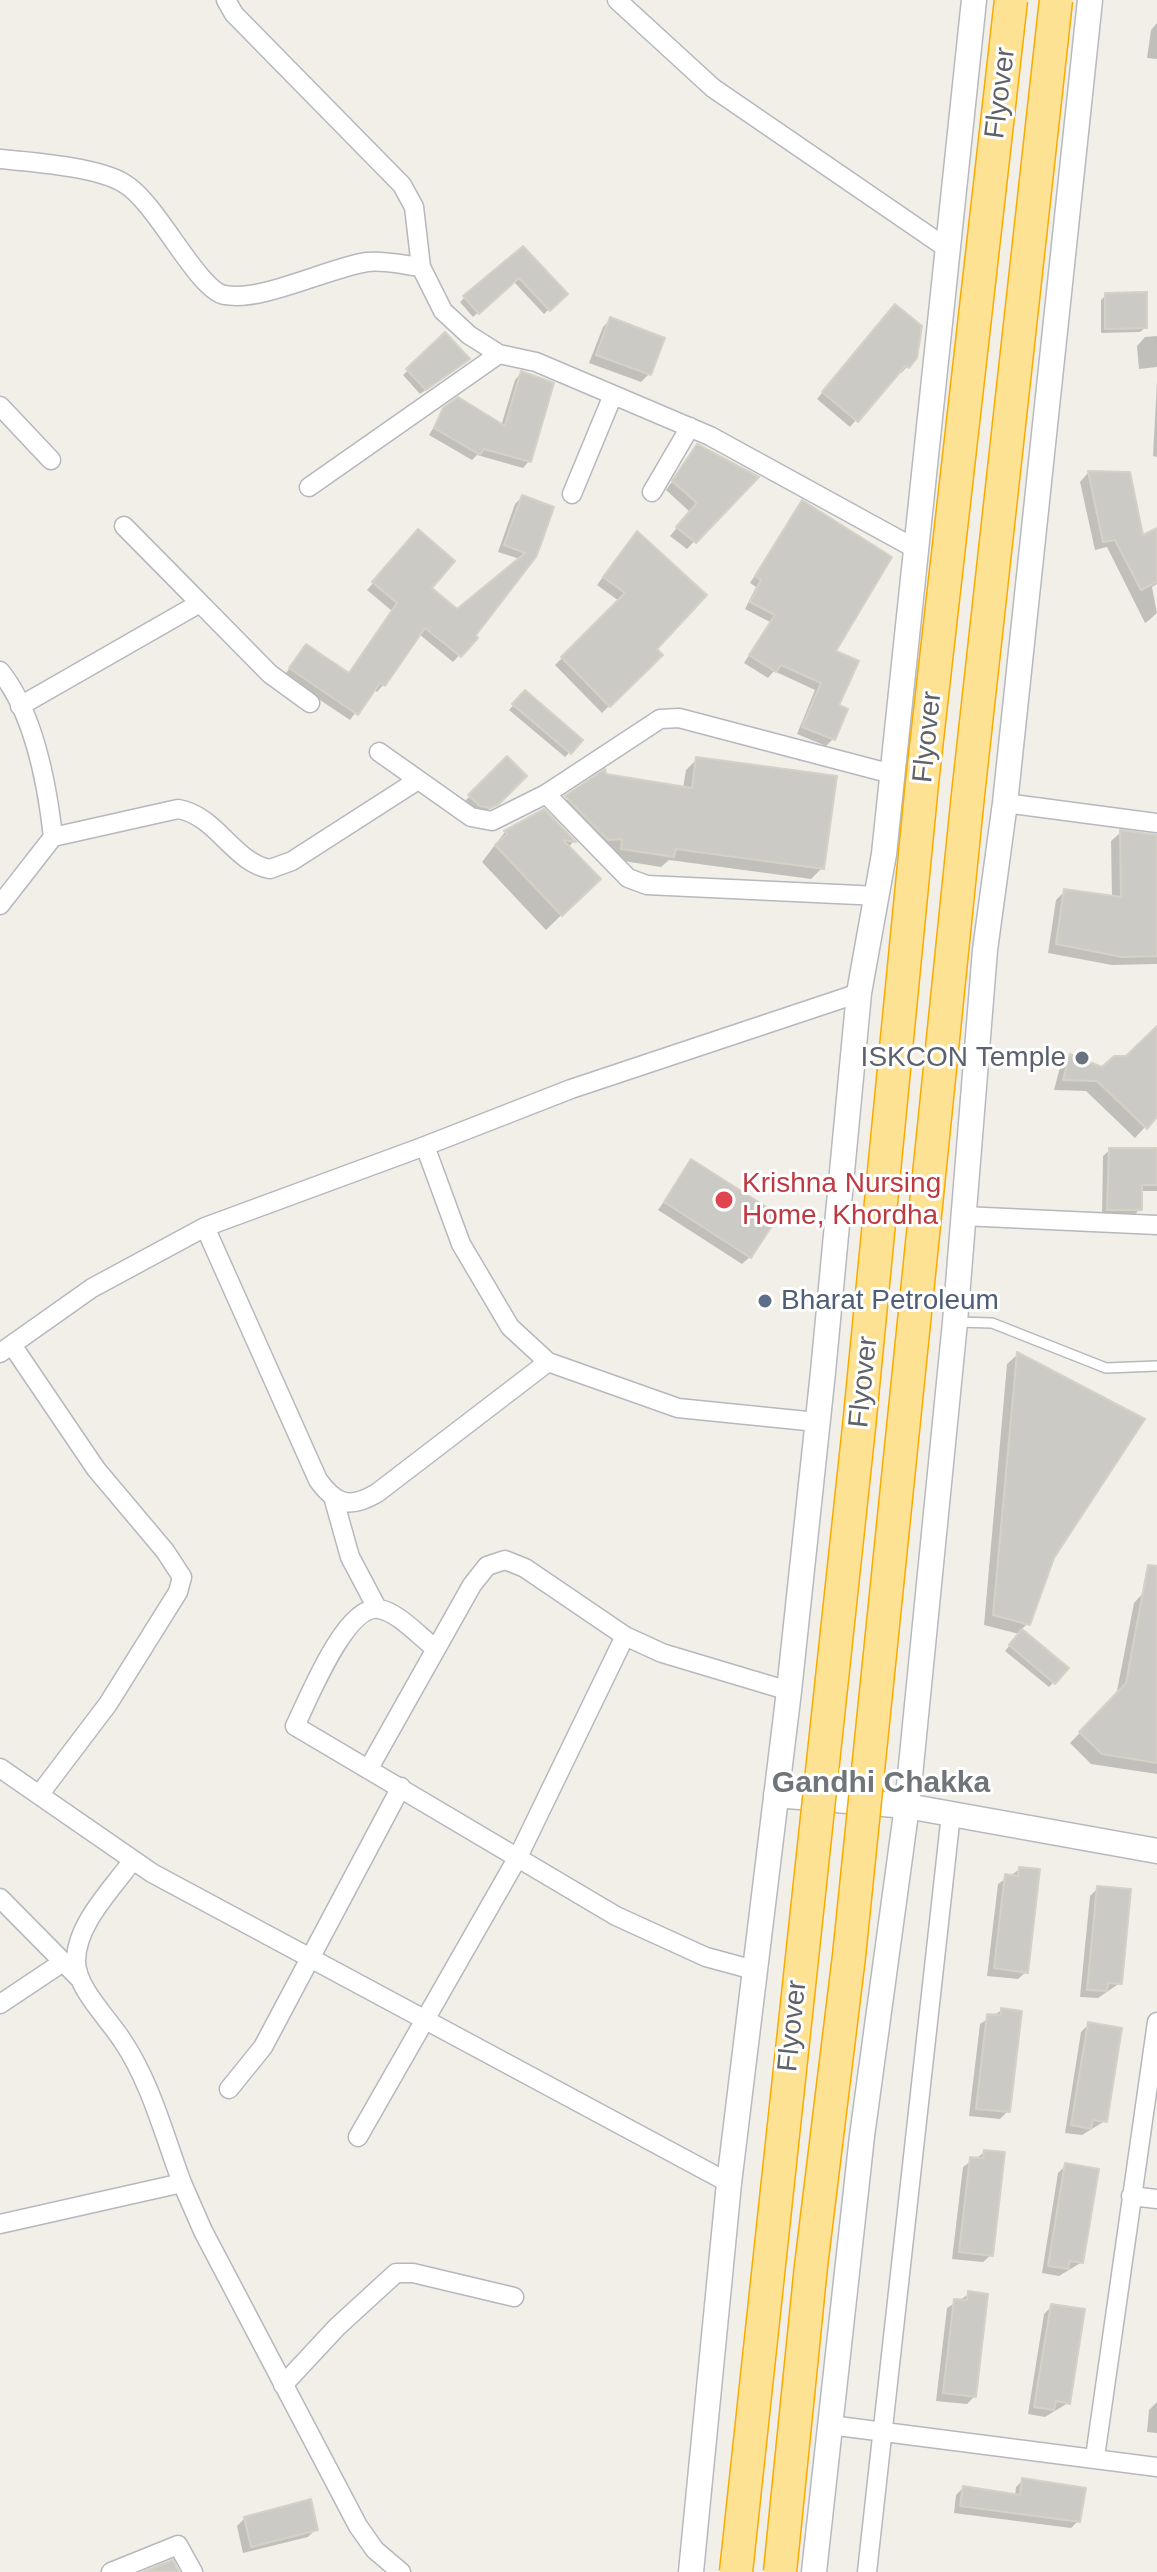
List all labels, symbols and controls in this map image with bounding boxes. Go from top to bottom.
street label: Flyover [979,45,1023,141]
street label: Flyover [906,690,950,784]
place label: ISKCON Temple [861,1041,1066,1075]
marker: ISKCON Temple [1073,1049,1091,1067]
place label: Krishna Nursing Home, Khordha [742,1167,941,1233]
marker: Krishna Nursing Home, Khordha [713,1189,735,1211]
place label: Bharat Petroleum [781,1284,999,1318]
marker: Bharat Petroleum [756,1292,774,1310]
street label: Flyover [842,1335,886,1429]
district label: Gandhi Chakka [772,1766,990,1802]
street label: Flyover [771,1979,815,2073]

